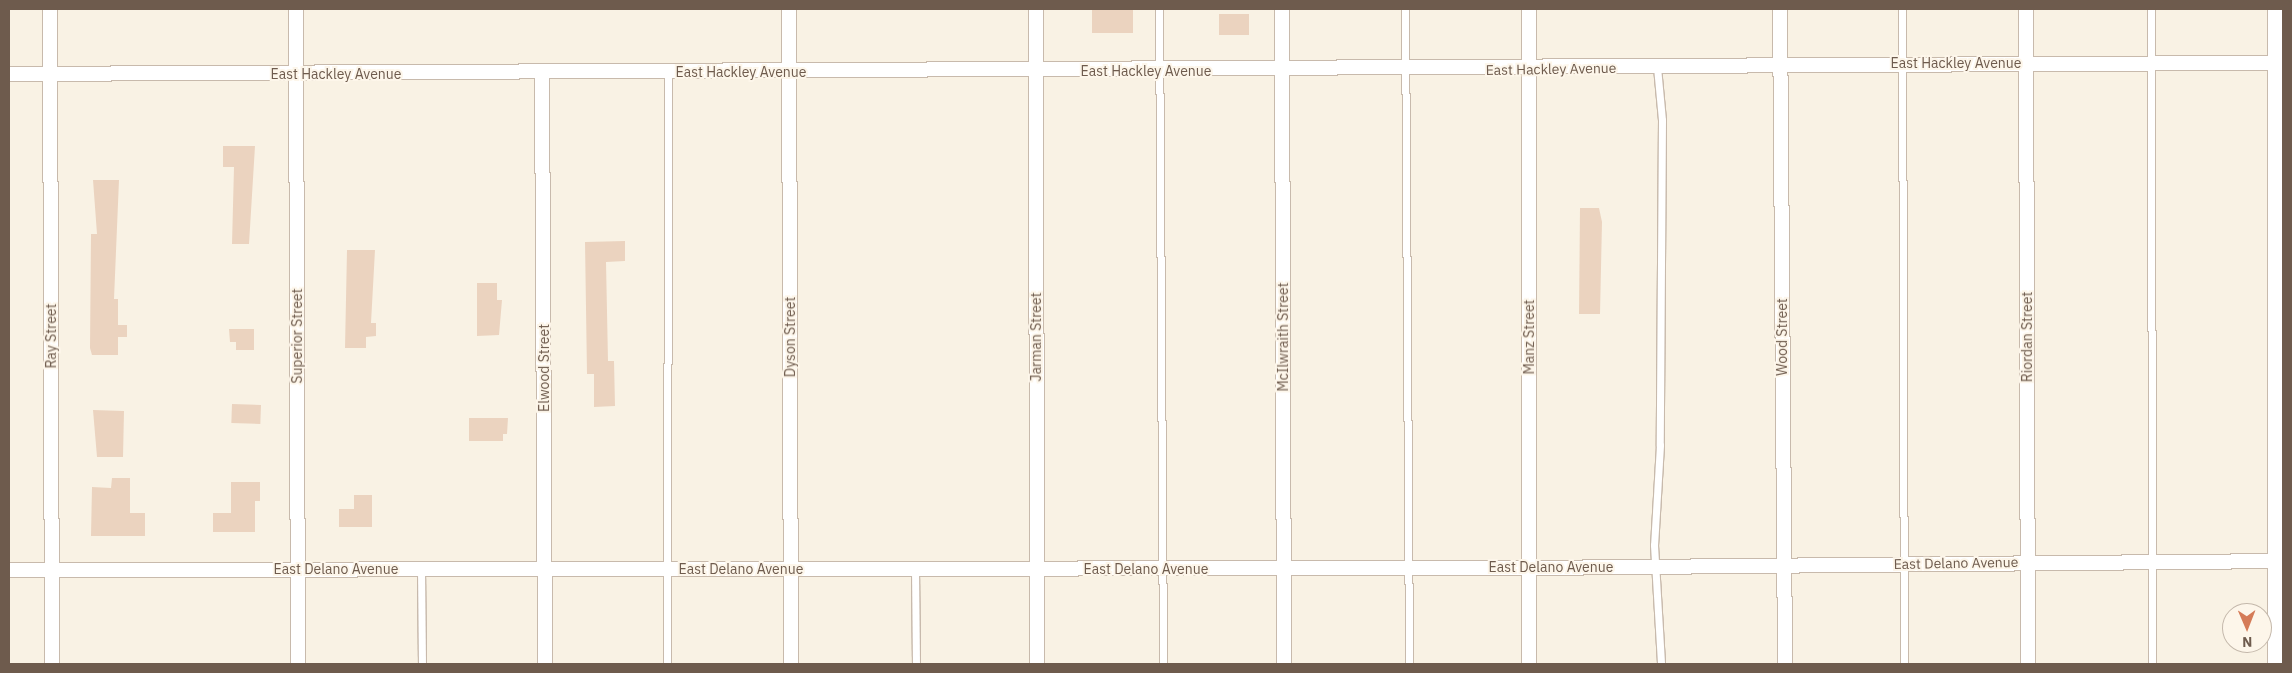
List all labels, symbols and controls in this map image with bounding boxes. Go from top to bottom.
street label: East Hackley Avenue [1891,55,2021,71]
street label: East Hackley Avenue [1485,59,1617,79]
street label: East Hackley Avenue [1081,63,1211,79]
street label: East Hackley Avenue [676,64,806,80]
street label: East Hackley Avenue [271,66,401,82]
street label: McIlwraith Street [1275,282,1291,392]
street label: Superior Street [289,288,305,384]
street label: Jarman Street [1028,292,1044,382]
street label: Riordan Street [2019,292,2035,382]
street label: Dyson Street [782,297,798,377]
street label: Wood Street [1774,298,1790,376]
street label: Manz Street [1521,300,1537,374]
street label: Ray Street [43,304,59,368]
street label: Elwood Street [536,324,552,412]
street label: East Delano Avenue [1893,554,2019,572]
street label: East Delano Avenue [1489,559,1613,575]
street label: East Delano Avenue [274,561,398,577]
street label: East Delano Avenue [679,561,803,577]
street label: East Delano Avenue [1084,561,1208,577]
north arrow [2222,603,2272,653]
text: N [2242,633,2252,651]

